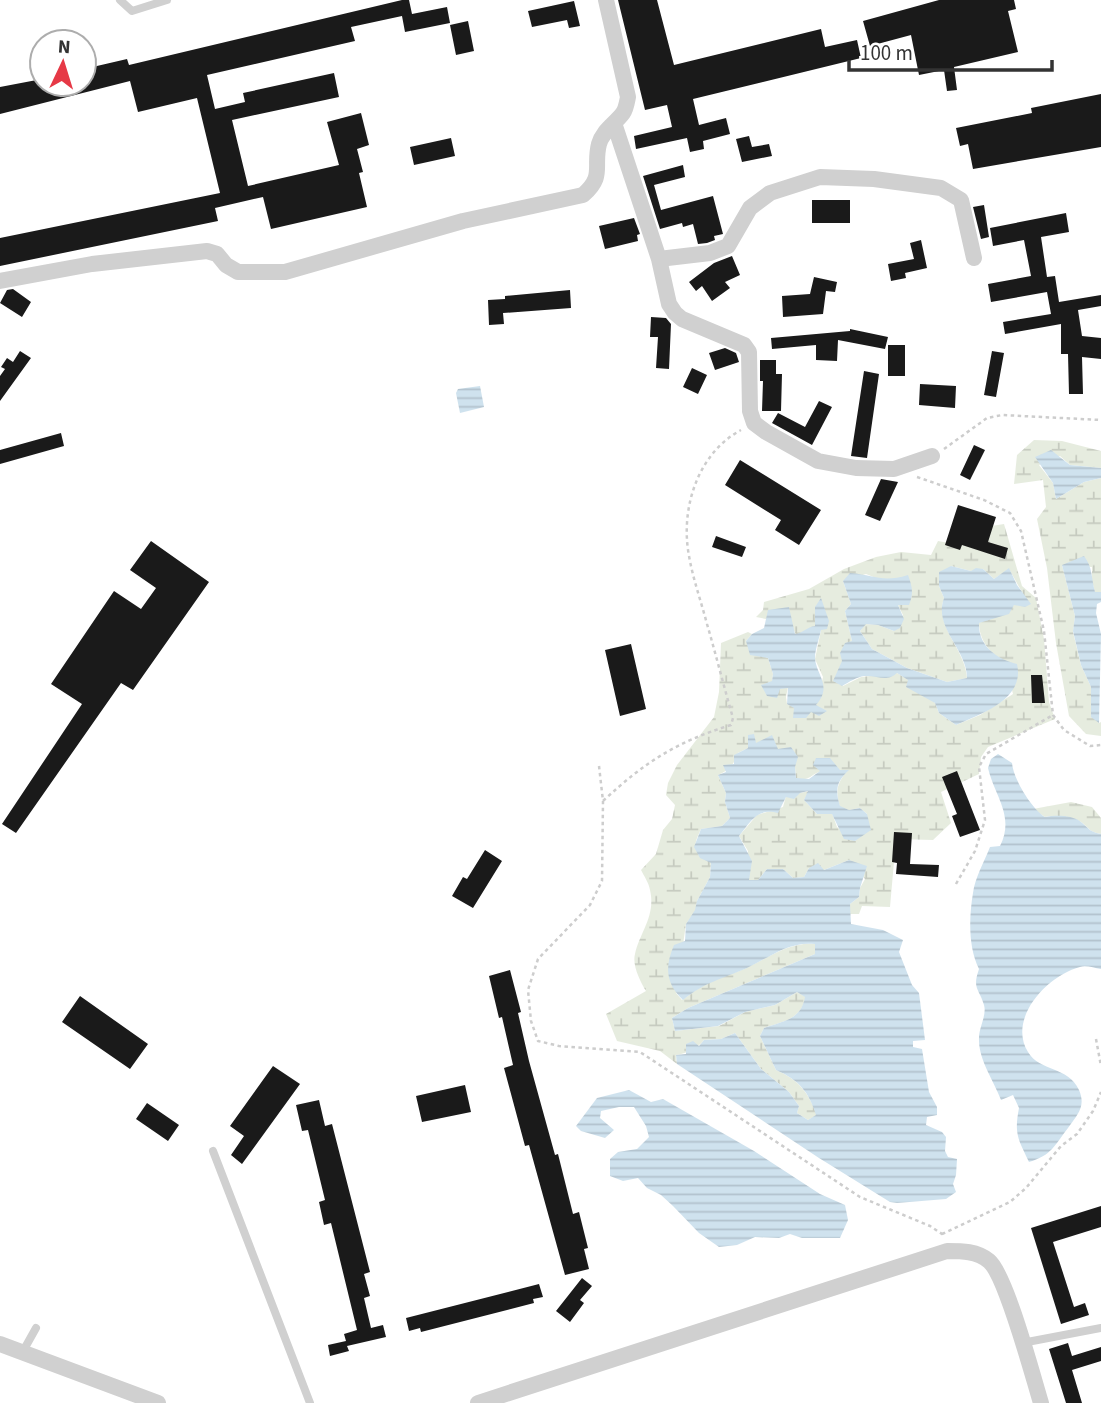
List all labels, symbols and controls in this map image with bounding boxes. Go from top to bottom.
north arrow [28,28,98,98]
scale bar [849,28,1052,72]
text: N [57,34,71,61]
text: 100 m [860,38,913,68]

